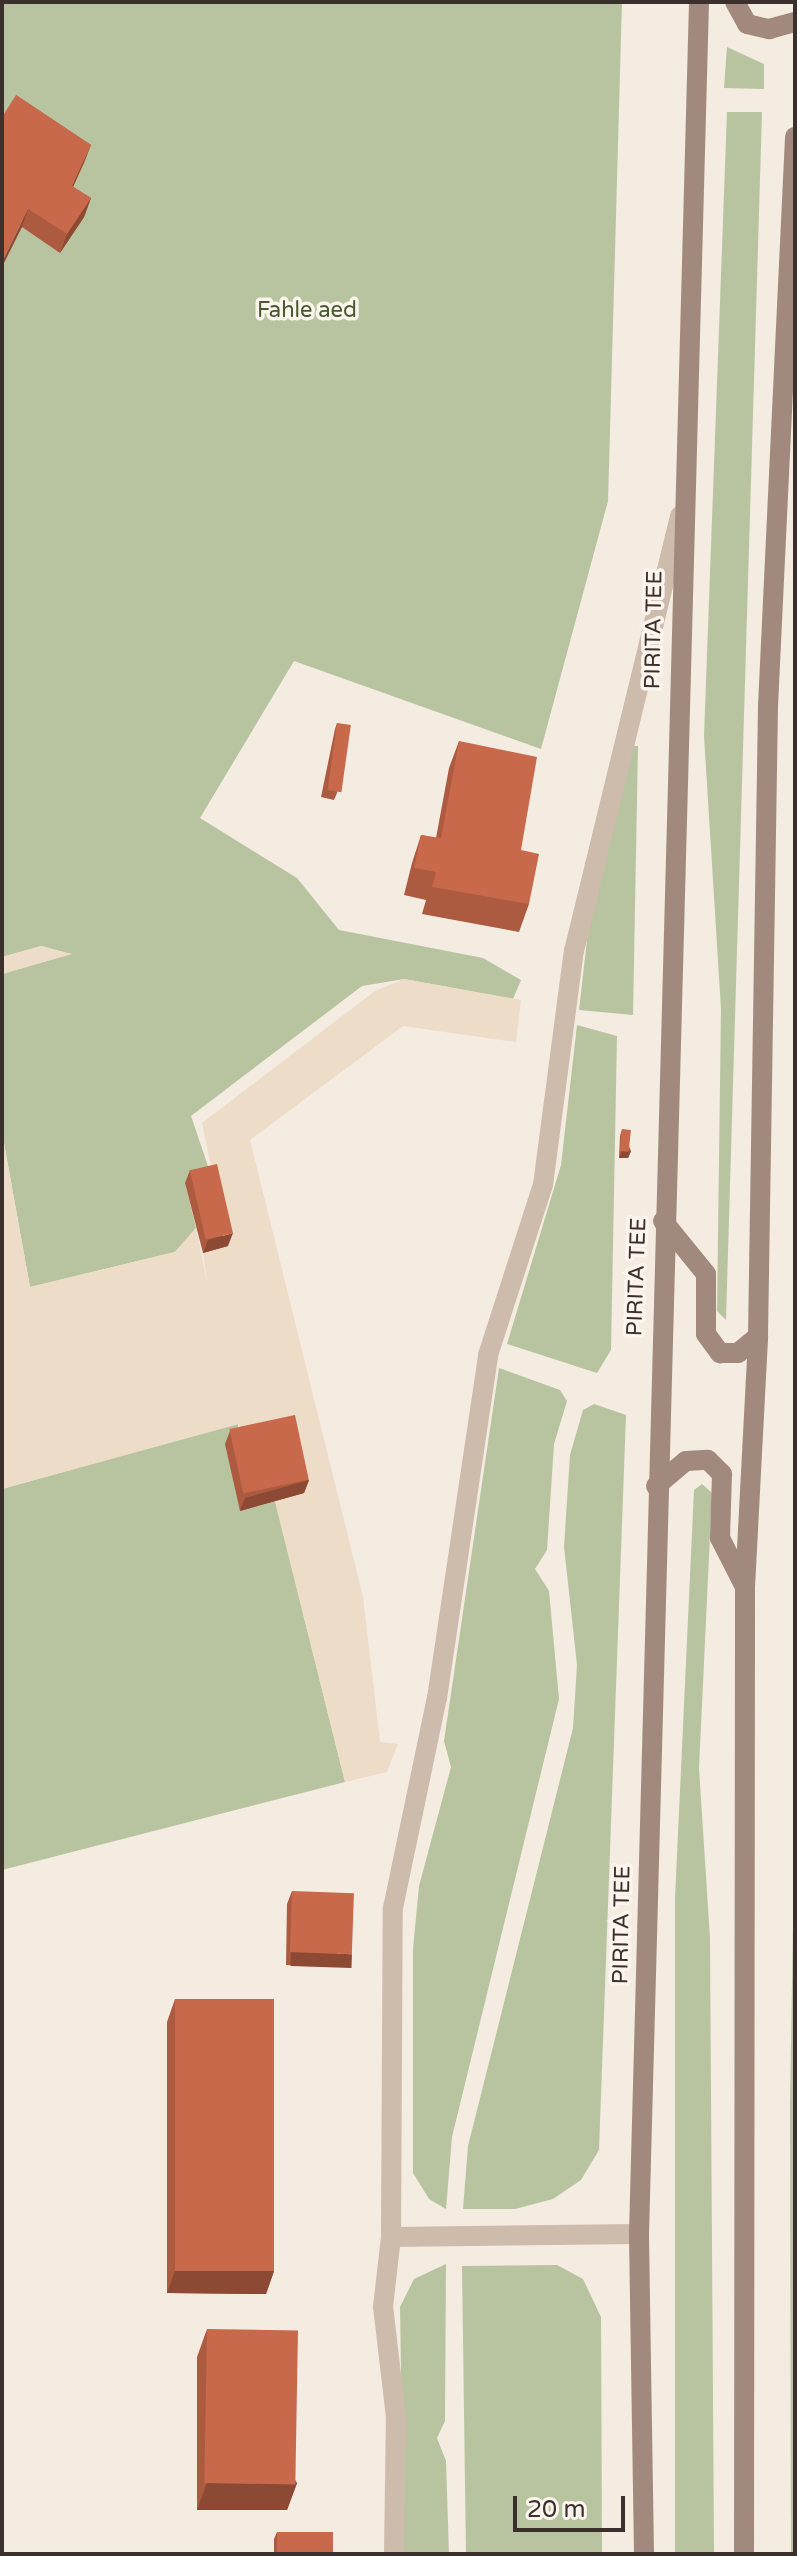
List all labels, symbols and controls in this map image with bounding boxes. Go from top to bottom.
park label: Fahle aed [257,298,357,324]
street label: PIRITA TEE [640,570,668,690]
street label: PIRITA TEE [622,1217,652,1337]
street label: PIRITA TEE [608,1865,636,1985]
scale bar [517,2480,629,2530]
text: 20 m [527,2495,585,2524]

